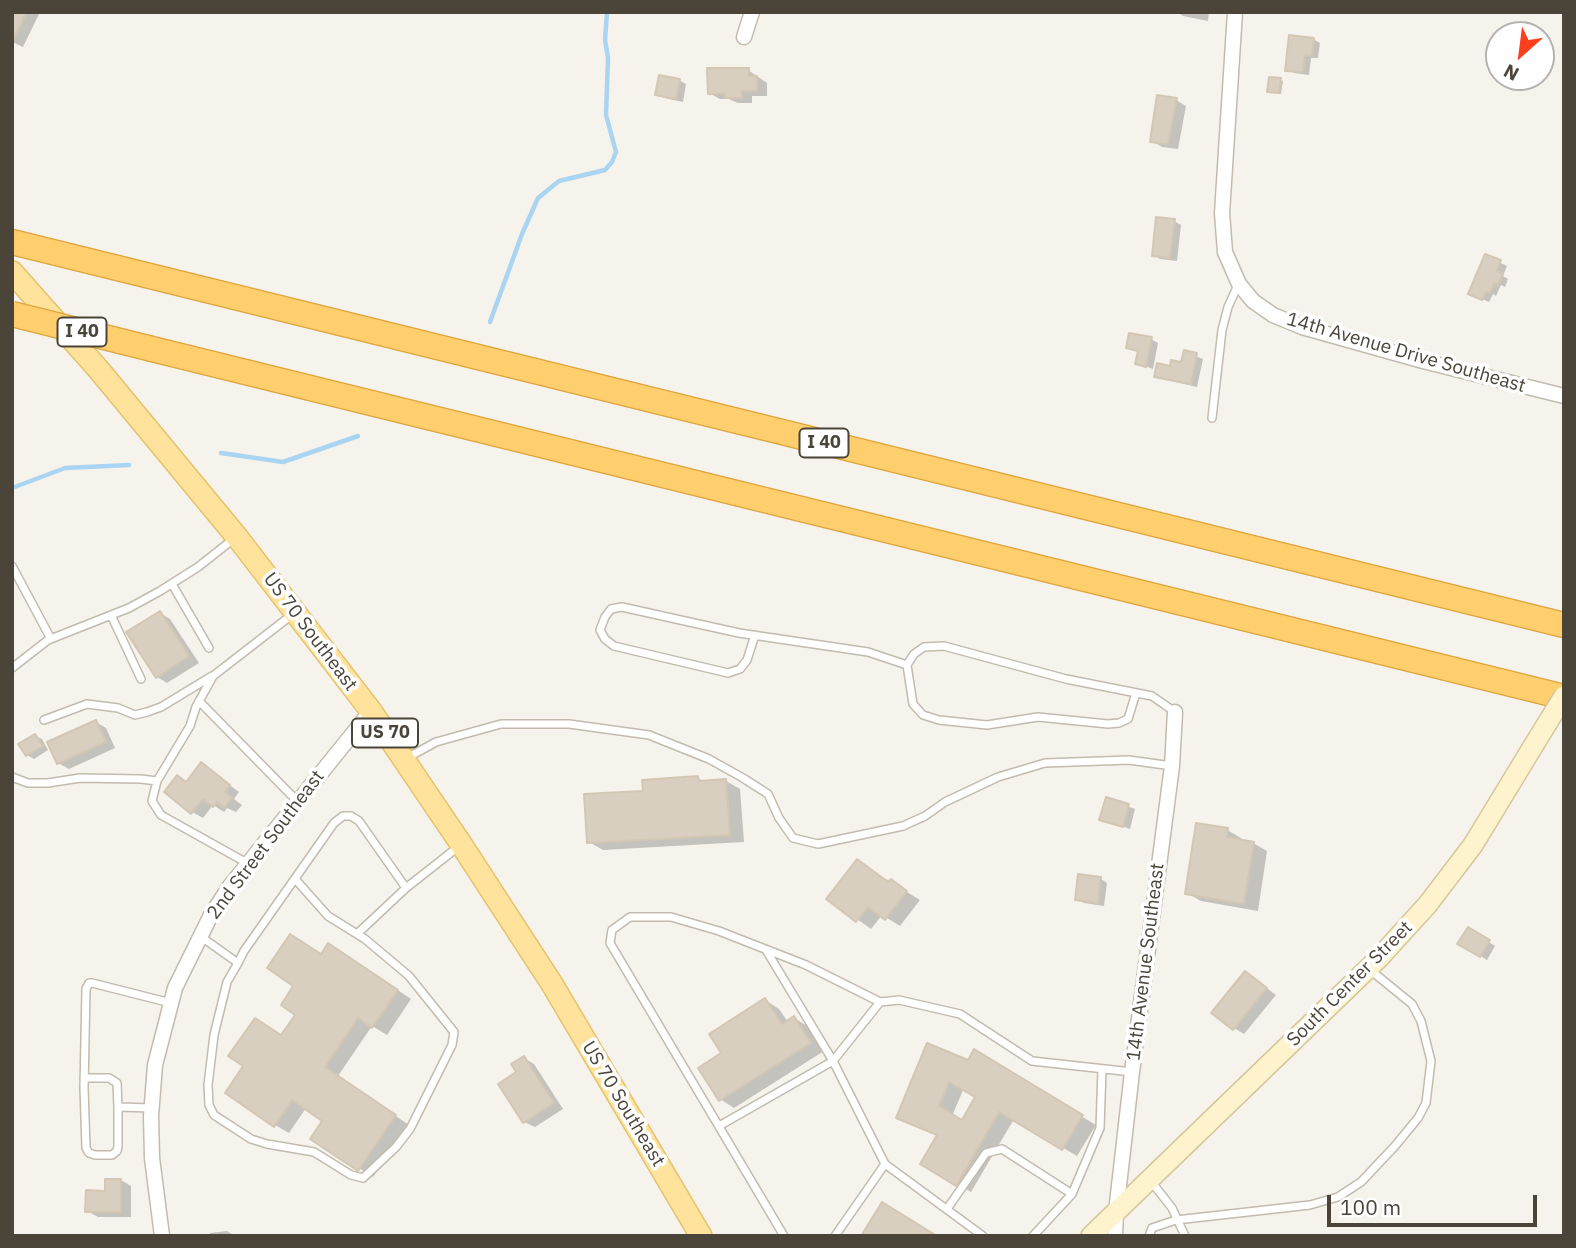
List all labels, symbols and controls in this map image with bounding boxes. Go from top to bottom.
north arrow [1485,21,1555,91]
text: N [1499,59,1523,87]
street label: 14th Avenue Drive Southeast [1284,308,1528,398]
road number: I 40 [57,318,106,346]
road number: I 40 [800,428,848,458]
street label: US 70 Southeast [258,568,362,696]
road number: US 70 [352,718,418,748]
street label: 2nd Street Southeast [203,766,329,924]
street label: 14th Avenue Southeast [1123,862,1169,1062]
street label: South Center Street [1283,917,1417,1051]
street label: US 70 Southeast [577,1037,669,1171]
scale bar [1331,1182,1541,1226]
text: 100 m [1340,1193,1401,1221]

